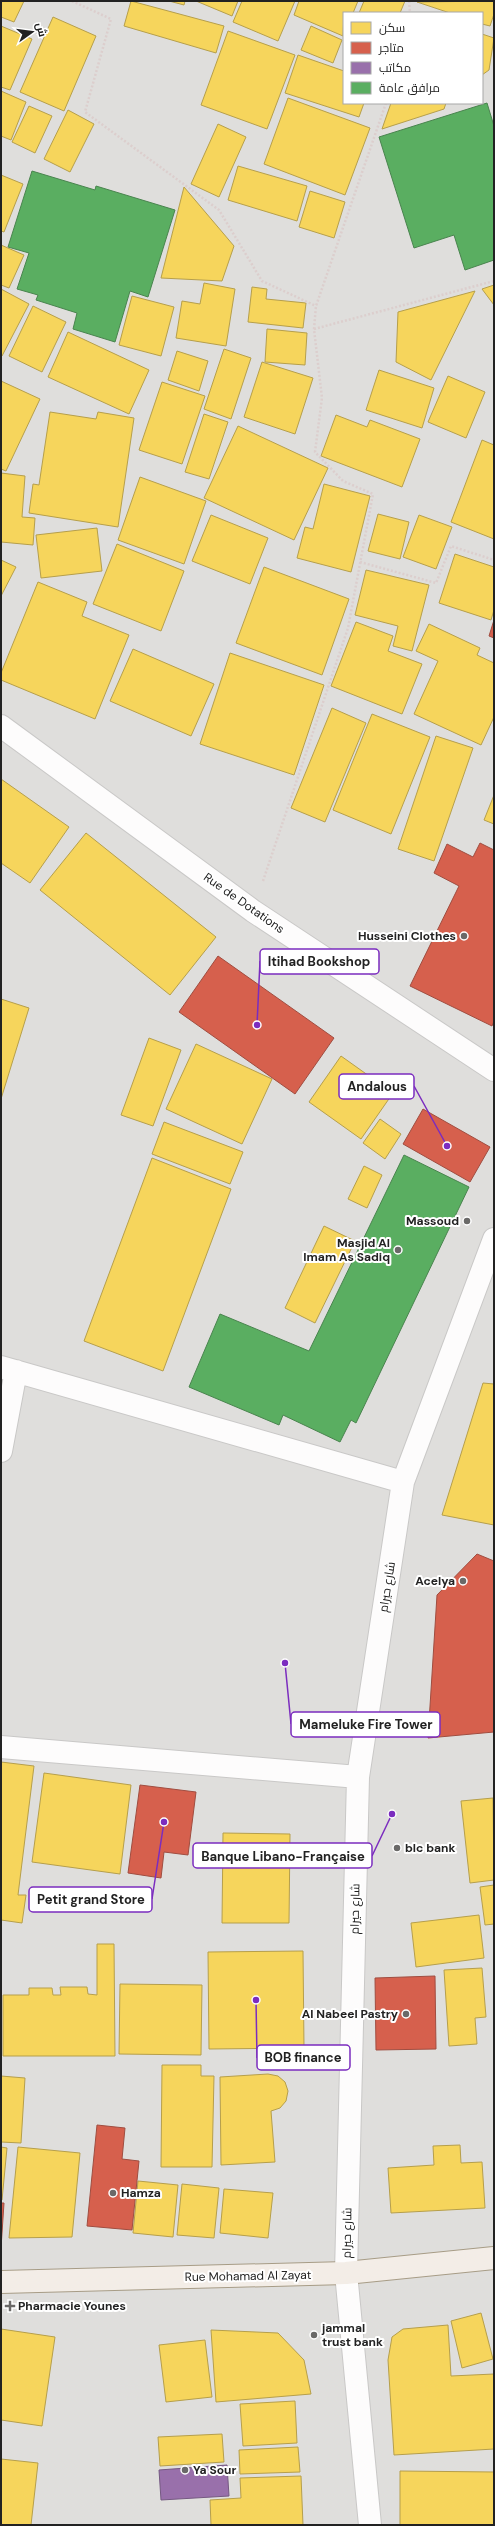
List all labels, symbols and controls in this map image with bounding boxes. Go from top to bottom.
north arrow [12,12,52,52]
legend [343,12,483,104]
text: سكن [379,20,405,36]
text: ش [33,21,50,38]
text: متاجر [378,40,404,56]
text: مكاتب [379,60,411,76]
text: مرافق عامة [379,80,440,96]
street label: Rue de Dotations [200,869,288,937]
place label: Husseini Clothes [358,928,456,944]
marker: Husseini Clothes [459,931,469,941]
callout: Itihad Bookshop [260,949,379,974]
text: Itihad Bookshop [268,953,370,970]
callout: Andalous [339,1074,414,1099]
text: Andalous [347,1078,407,1095]
place label: Massoud [406,1213,459,1229]
marker: Massoud [462,1216,472,1226]
place label: Masjid Al Imam As Sadiq [303,1235,390,1265]
marker: Masjid Al Imam As Sadiq [393,1245,403,1255]
street label: شارع حيرام [375,1561,399,1613]
place label: Acelya [415,1573,455,1589]
marker: Acelya [458,1576,468,1586]
callout: Mameluke Fire Tower [291,1712,440,1737]
text: Mameluke Fire Tower [299,1716,433,1733]
place label: blc bank [405,1840,455,1856]
callout: Banque Libano-Française [193,1843,372,1868]
marker: blc bank [392,1843,402,1853]
text: Banque Libano-Française [201,1848,365,1865]
street label: شارع حيرام [347,1883,363,1935]
callout: Petit grand Store [29,1887,152,1912]
text: Petit grand Store [37,1891,145,1908]
place label: Al Nabeel Pastry [302,2006,399,2022]
marker: Al Nabeel Pastry [401,2009,411,2019]
callout: BOB finance [257,2045,350,2070]
text: BOB finance [264,2049,342,2066]
place label: Hamza [121,2185,161,2201]
marker: Hamza [108,2188,118,2198]
street label: شارع حيرام [339,2207,355,2259]
street label: Rue Mohamad Al Zayat [185,2267,312,2285]
place label: Pharmacie Younes [18,2298,126,2314]
marker: Pharmacie Younes [5,2301,15,2311]
place label: jammal trust bank [321,2320,383,2350]
marker: jammal trust bank [309,2330,319,2340]
place label: Ya Sour [193,2462,236,2478]
marker: Ya Sour [180,2465,190,2475]

